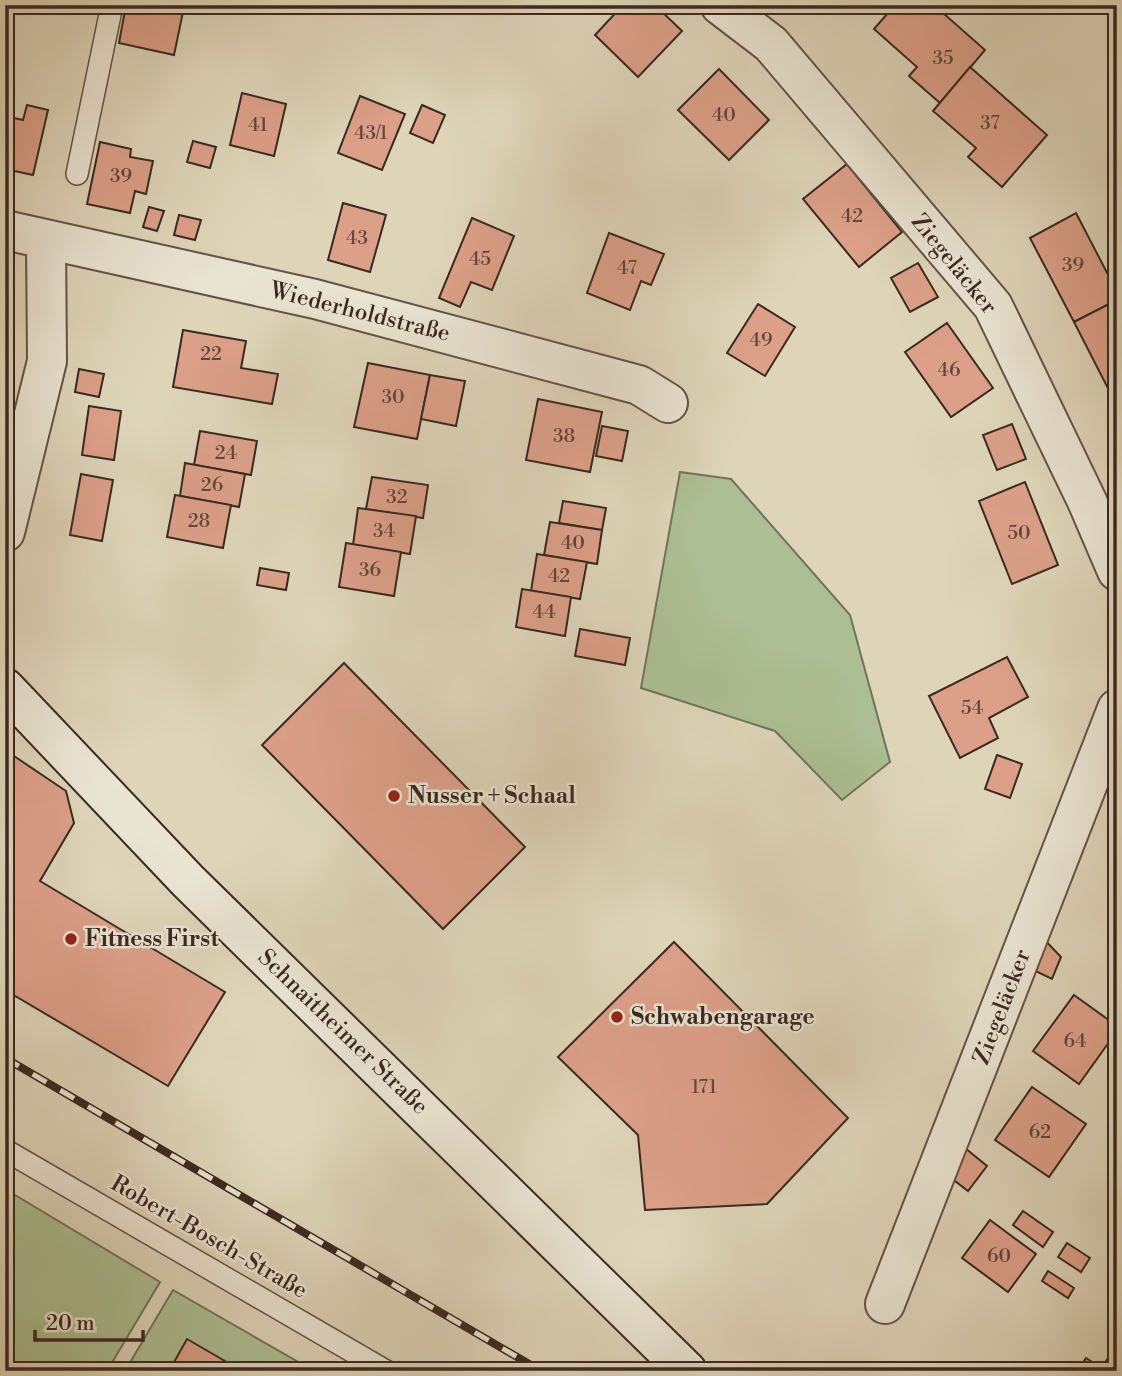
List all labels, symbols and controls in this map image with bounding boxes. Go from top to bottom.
house number: 35 [933,46,953,70]
house number: 40 [712,103,736,127]
house number: 37 [980,111,1000,135]
house number: 41 [248,113,268,137]
house number: 43/1 [354,121,388,145]
house number: 39 [110,164,132,188]
house number: 42 [841,204,863,228]
street label: Ziegeläcker [905,208,1003,320]
house number: 43 [346,226,368,250]
house number: 45 [469,247,491,271]
house number: 39 [1062,253,1084,277]
house number: 47 [617,256,637,280]
street label: Wiederholdstraße [266,276,453,348]
house number: 49 [750,328,772,352]
house number: 22 [200,342,222,366]
house number: 46 [938,358,960,382]
house number: 30 [381,385,405,409]
house number: 38 [553,424,575,448]
house number: 24 [215,441,237,465]
house number: 26 [201,473,223,497]
house number: 32 [386,485,408,509]
house number: 28 [188,509,210,533]
house number: 34 [373,519,395,543]
house number: 50 [1007,521,1031,545]
house number: 40 [561,531,585,555]
house number: 36 [359,558,381,582]
house number: 42 [548,564,570,588]
house number: 44 [533,600,556,624]
house number: 54 [961,696,983,720]
place label: Nusser + Schaal [408,782,576,810]
marker: Nusser + Schaal [386,788,402,804]
place label: Fitness First [85,925,219,953]
marker: Fitness First [63,931,79,947]
street label: Schnaitheimer Straße [252,943,434,1121]
street label: Ziegeläcker [967,946,1037,1068]
place label: Schwabengarage [631,1003,815,1031]
marker: Schwabengarage [609,1009,625,1025]
house number: 64 [1063,1029,1087,1053]
house number: 171 [691,1075,717,1099]
house number: 62 [1029,1120,1051,1144]
street label: Robert-Bosch-Straße [106,1169,312,1305]
house number: 60 [987,1244,1011,1268]
scale bar [35,1299,144,1343]
text: 20 m [46,1311,95,1337]

